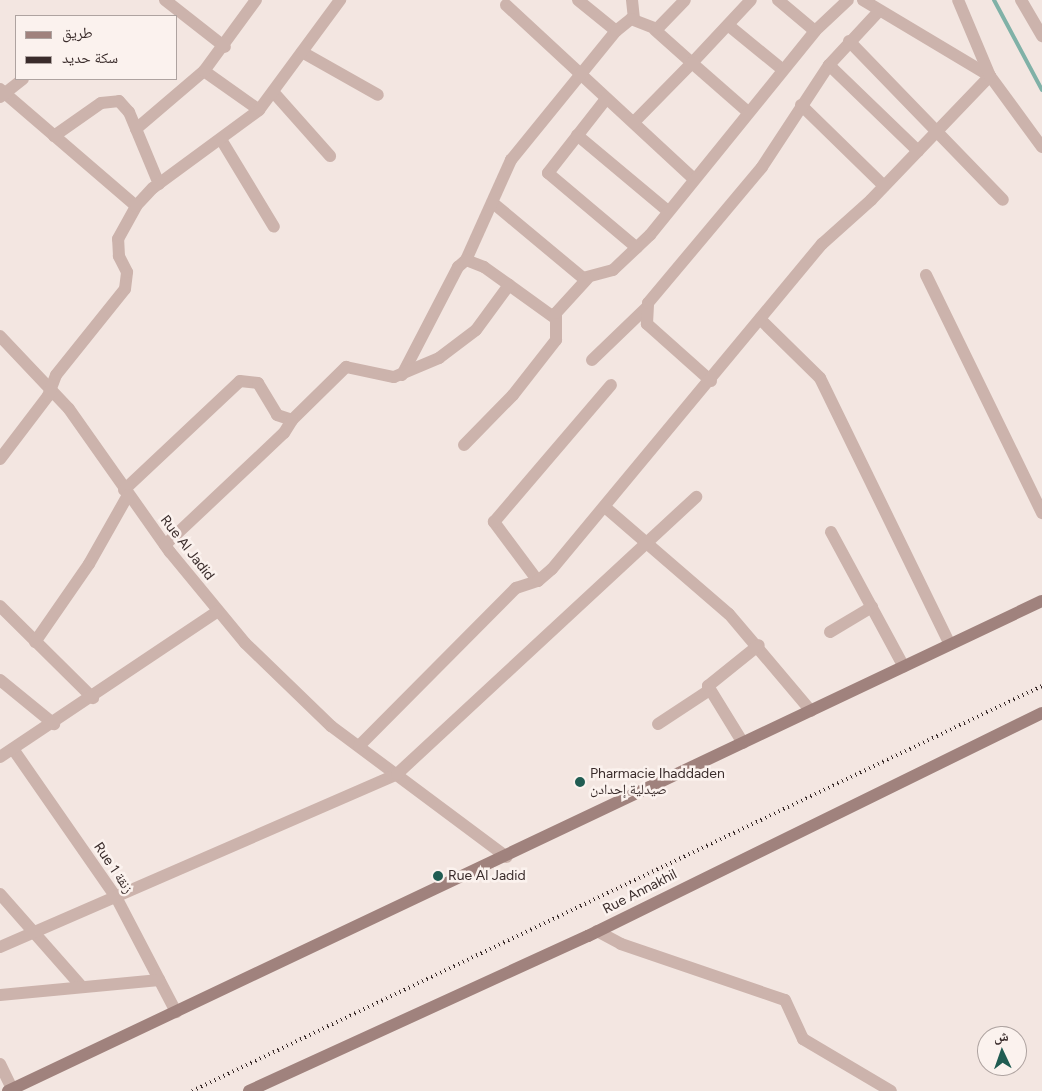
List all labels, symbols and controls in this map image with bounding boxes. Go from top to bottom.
legend [15,15,178,80]
text: طريق [62,24,93,42]
text: سكة حديد [62,49,118,67]
street label: Rue Al Jadid [156,512,218,584]
place label: Pharmacie Ihaddaden صيدلية إحدادن [590,766,725,799]
marker: Pharmacie Ihaddaden صيدلية إحدادن [574,776,586,788]
street label: Rue 1 زنقة [90,839,136,897]
street label: Rue Annakhil [600,866,680,918]
place label: Rue Al Jadid [448,868,526,884]
marker: Rue Al Jadid [432,870,444,882]
north arrow [977,1026,1027,1076]
text: ش [993,1028,1009,1045]

